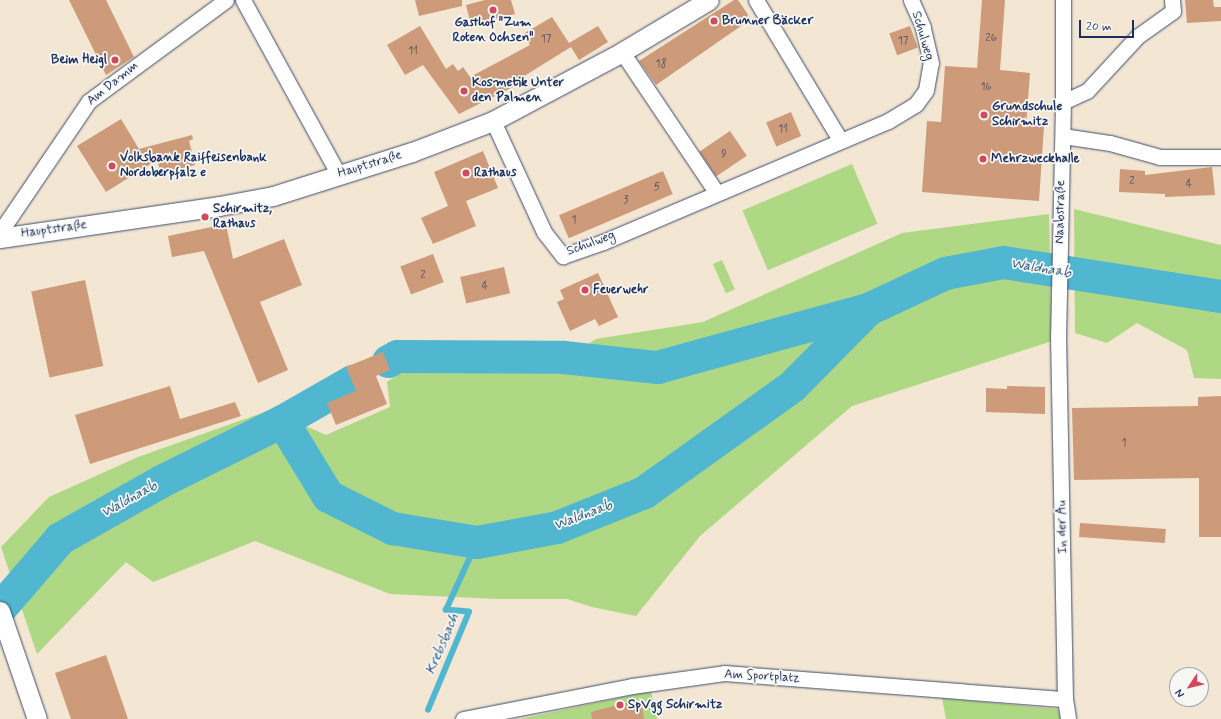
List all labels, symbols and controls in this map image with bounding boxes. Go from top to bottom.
marker: Gasthof "Zum Roten Ochsen" [488,5,498,15]
street label: Schulweg [908,10,936,62]
scale bar [1081,12,1136,38]
place label: Brunner Bäcker [722,13,813,29]
place label: Gasthof "Zum Roten Ochsen" [452,16,534,47]
marker: Brunner Bäcker [709,16,719,26]
text: 20 m [1086,19,1112,35]
house number: 26 [985,31,997,45]
house number: 17 [541,32,551,46]
house number: 17 [898,34,908,48]
house number: 11 [408,44,418,58]
place label: Beim Heigl [50,52,107,68]
marker: Beim Heigl [110,55,120,65]
house number: 18 [656,57,666,71]
street label: Am Damm [83,58,143,110]
place label: Kosmetik Unter den Palmen [472,76,563,107]
house number: 16 [981,80,991,94]
marker: Kosmetik Unter den Palmen [459,86,469,96]
place label: Grundschule Schirmitz [992,100,1062,131]
marker: Grundschule Schirmitz [979,110,989,120]
house number: 11 [778,122,788,136]
house number: 9 [721,147,727,161]
street label: Hauptstraße [336,148,404,182]
place label: Volksbank Raiffeisenbank Nordoberpfalz e [120,151,267,182]
place label: Mehrzweckhalle [991,151,1080,167]
marker: Mehrzweckhalle [978,154,988,164]
marker: Volksbank Raiffeisenbank Nordoberpfalz e [107,161,117,171]
place label: Rathaus [474,165,516,181]
marker: Rathaus [461,168,471,178]
house number: 2 [1129,174,1135,188]
house number: 4 [1186,177,1192,191]
house number: 5 [654,180,660,194]
street label: Naabstraße [1053,180,1069,244]
house number: 3 [624,193,628,207]
place label: Schirmitz, Rathaus [213,202,272,233]
marker: Schirmitz, Rathaus [200,212,210,222]
house number: 1 [572,213,576,227]
street label: Hauptstraße [20,218,88,242]
street label: Schulweg [565,228,617,260]
water label: Waldnaab [1009,255,1073,281]
house number: 2 [420,268,426,282]
house number: 4 [482,279,488,293]
place label: Feuerwehr [593,282,649,298]
marker: Feuerwehr [580,285,590,295]
house number: 1 [1122,436,1126,450]
water label: Waldnaab [98,477,160,521]
water label: Waldnaab [551,496,615,534]
street label: In der Au [1055,501,1071,553]
water label: Krebsbach [422,611,462,677]
street label: Am Sportplatz [720,667,804,687]
north arrow [1169,667,1209,707]
text: N [1172,686,1188,700]
place label: SpVgg Schirmitz [628,697,722,713]
marker: SpVgg Schirmitz [615,700,625,710]

